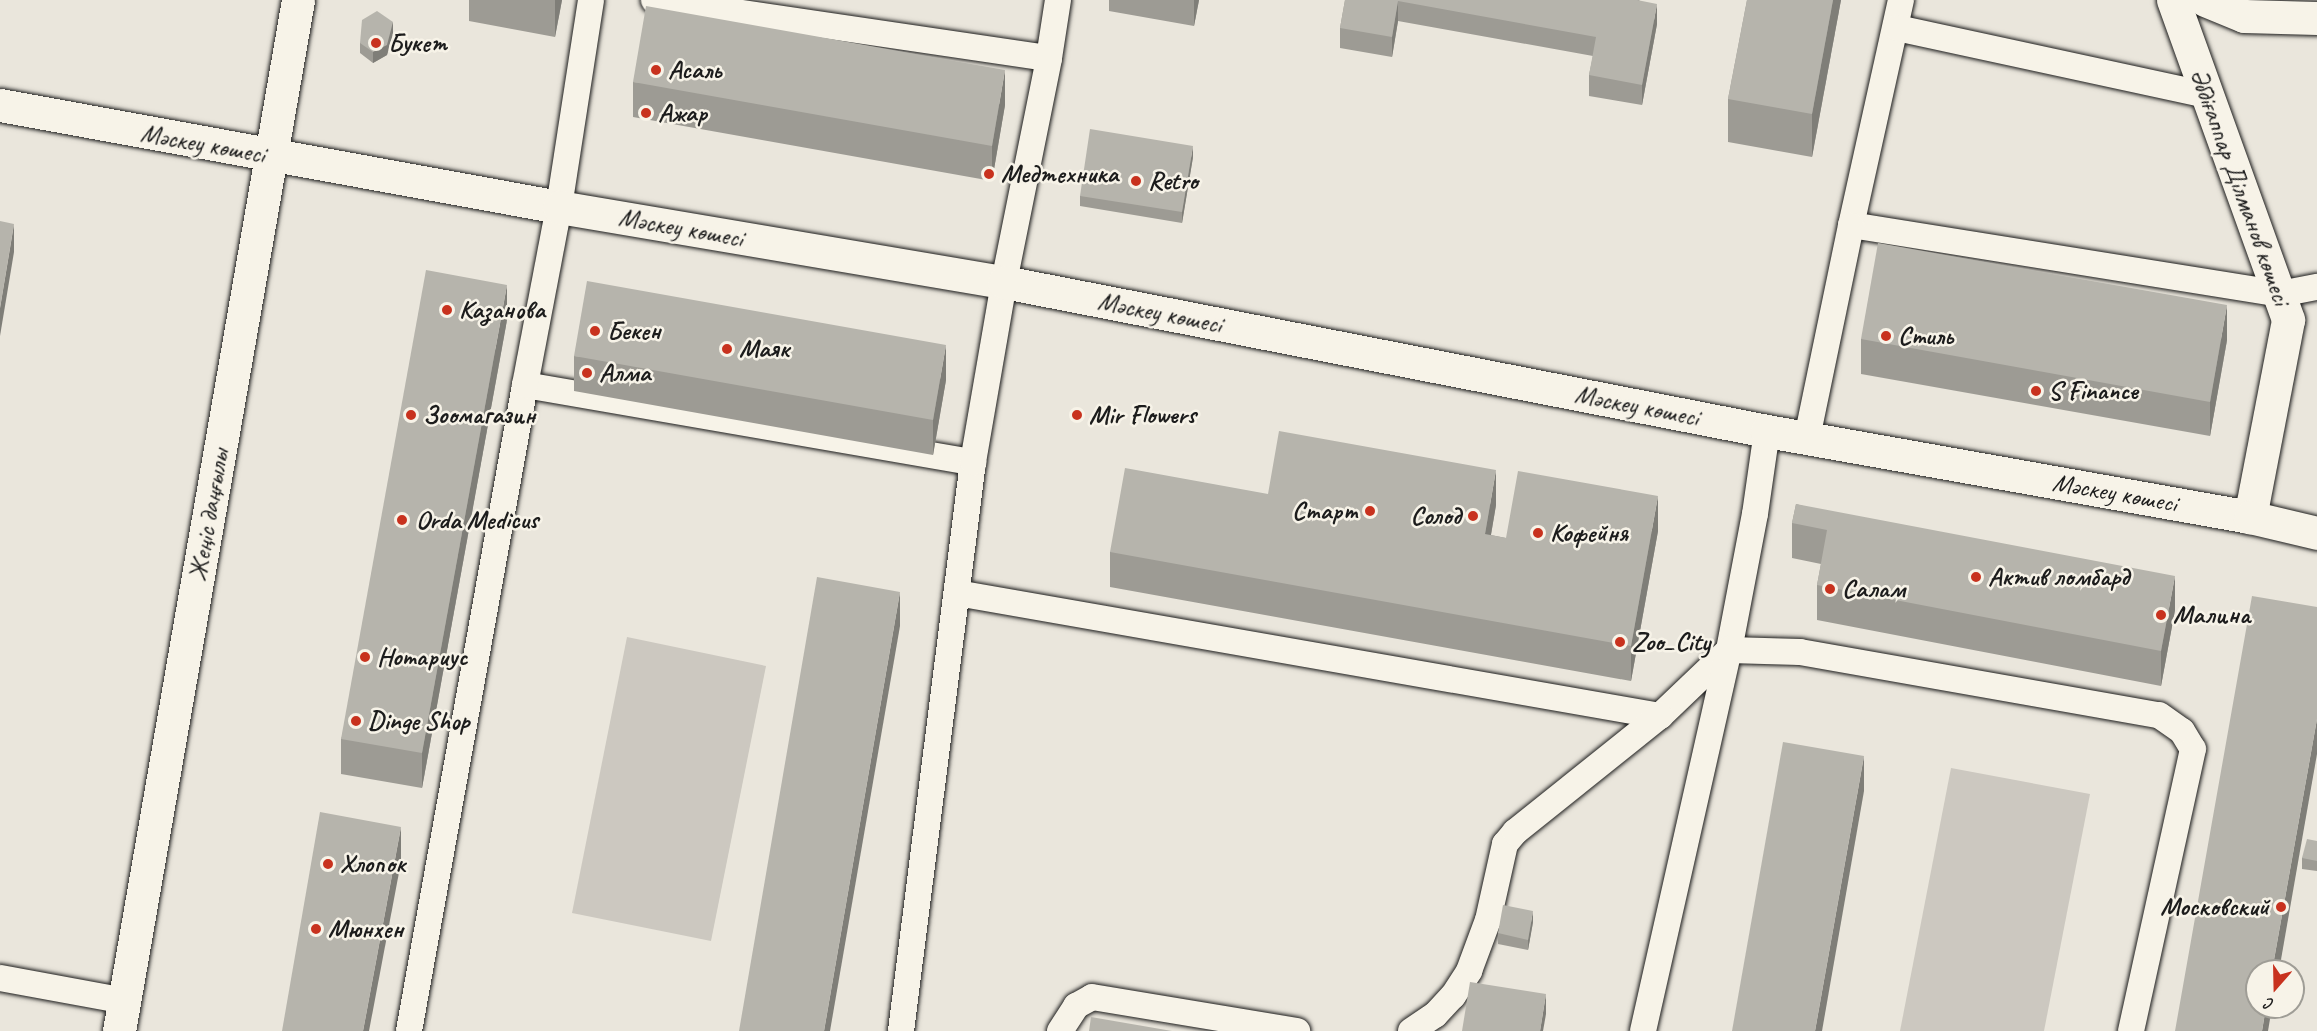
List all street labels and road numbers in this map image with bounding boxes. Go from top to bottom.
street label: Әбдіғаппар Ділманов көшесі [2183,64,2297,310]
street label: Мәскеу көшесі [138,118,268,170]
street label: Мәскеу көшесі [616,202,746,254]
street label: Мәскеу көшесі [1095,286,1225,340]
street label: Мәскеу көшесі [1572,379,1702,433]
street label: Жеңіс даңғылы [182,446,236,584]
street label: Мәскеу көшесі [2050,467,2180,519]

